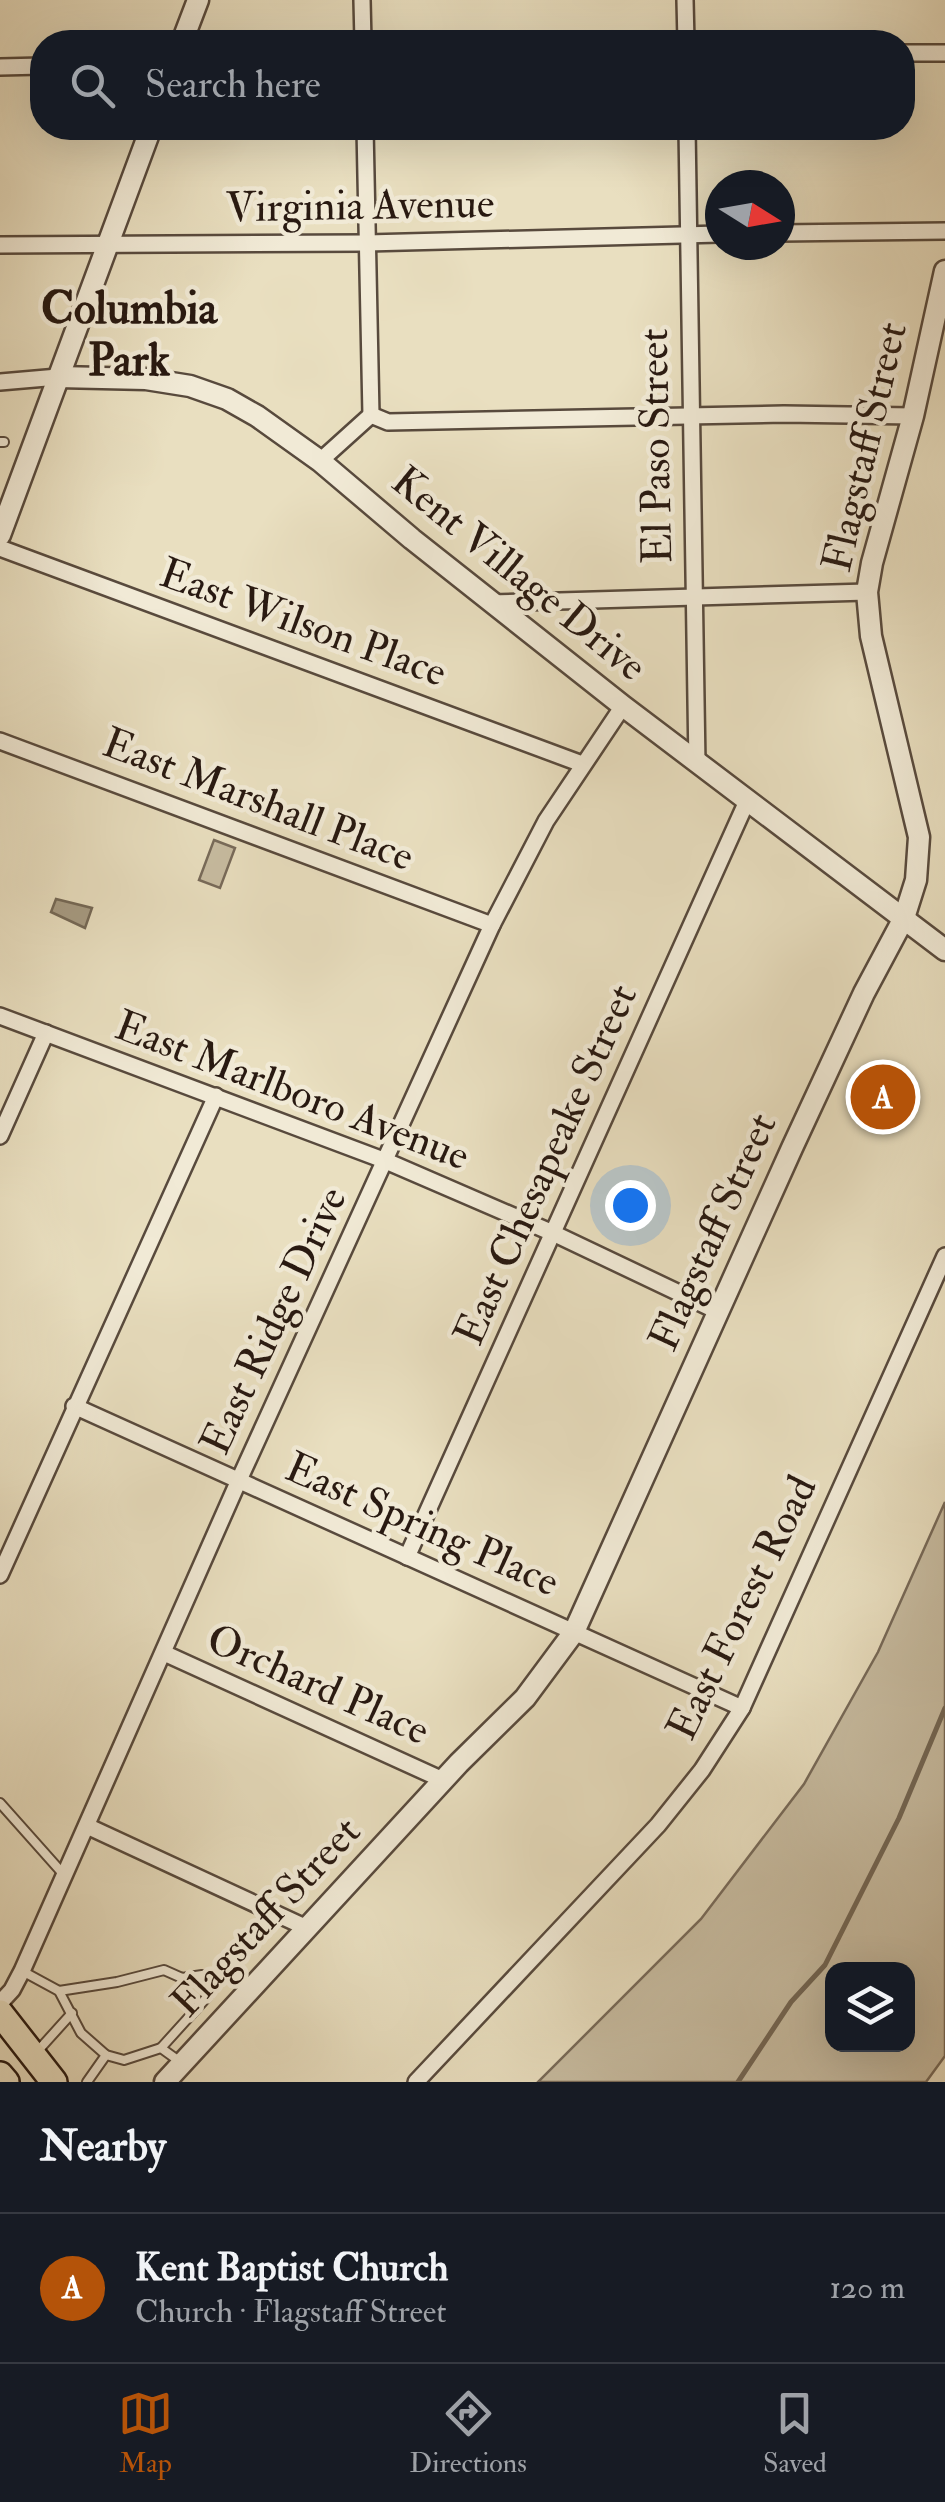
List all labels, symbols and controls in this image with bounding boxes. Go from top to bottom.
search box [30,30,915,140]
icon: search [65,58,120,113]
text: Search here [145,61,321,109]
north arrow [705,170,795,260]
street label: Virginia Avenue [225,178,495,234]
district label: Columbia Park [41,281,219,389]
street label: Flagstaff Street [811,317,919,577]
street label: El Paso Street [628,328,684,564]
street label: Kent Village Drive [381,455,657,693]
street label: East Wilson Place [153,547,453,699]
street label: East Marshall Place [95,717,421,883]
street label: East Chesapeake Street [443,977,649,1353]
street label: East Marlboro Avenue [108,1000,476,1182]
pin: A [850,1060,916,1134]
street label: Flagstaff Street [638,1105,788,1359]
street label: East Ridge Drive [189,1179,359,1463]
your location [605,1180,656,1231]
street label: East Spring Place [277,1441,567,1609]
street label: East Forest Road [656,1467,829,1749]
street label: Orchard Place [199,1613,437,1757]
street label: Flagstaff Street [160,1806,372,2028]
map controls [825,1962,915,2052]
button: layers [825,1962,915,2052]
text: Nearby [40,2121,166,2173]
text: Kent Baptist Church [135,2244,449,2292]
text: A [62,2268,83,2308]
text: 120 m [829,2268,905,2308]
text: Church · Flagstaff Street [135,2292,447,2332]
tab: Map [118,2386,173,2481]
tab: Directions [409,2386,527,2481]
tab: Saved [763,2386,827,2481]

